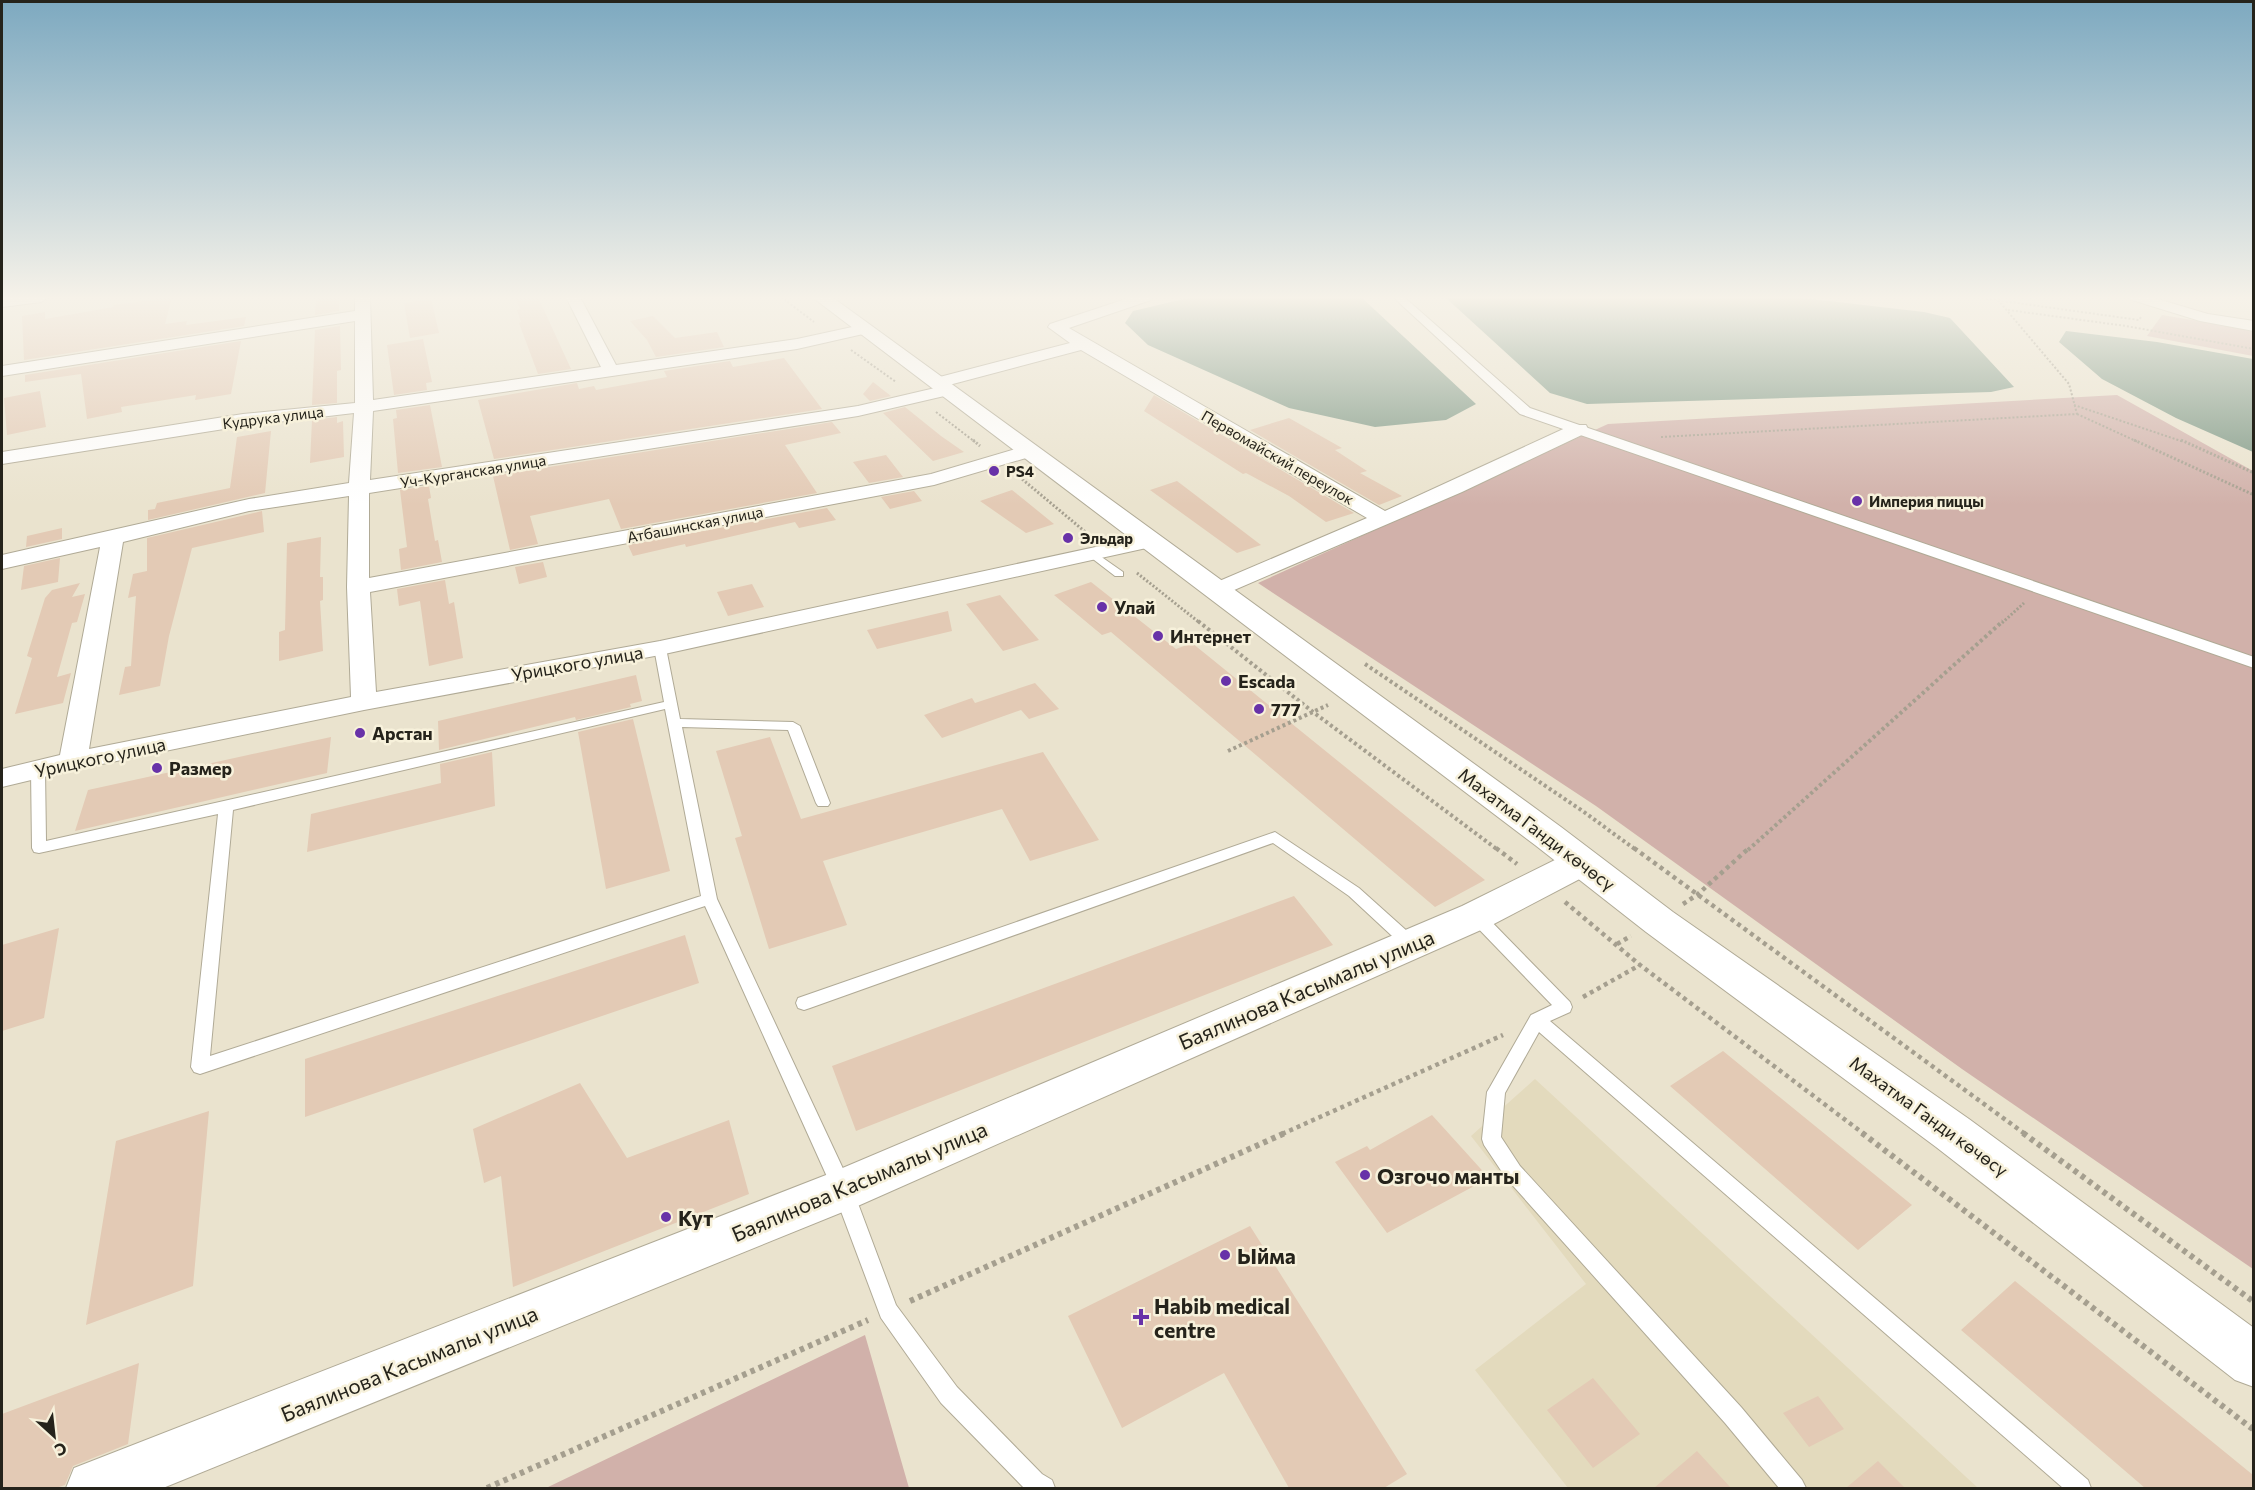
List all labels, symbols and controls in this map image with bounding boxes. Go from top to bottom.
street label: Кудрука улица [221,402,325,432]
street label: Первомайский переулок [1198,406,1358,508]
street label: Уч-Курганская улица [399,451,547,491]
place label: PS4 [1006,462,1034,480]
marker: PS4 [987,464,1001,478]
place label: Империя пиццы [1869,492,1984,510]
marker: Империя пиццы [1850,494,1864,508]
street label: Атбашинская улица [625,502,765,546]
place label: Эльдар [1080,529,1133,547]
marker: Эльдар [1061,531,1075,545]
place label: Улай [1114,596,1155,618]
marker: Улай [1095,600,1109,614]
place label: Интернет [1170,625,1251,647]
marker: Интернет [1151,629,1165,643]
street label: Урицкого улица [509,641,645,685]
place label: Escada [1238,670,1295,692]
marker: Escada [1219,674,1233,688]
place label: 777 [1271,698,1301,720]
marker: 777 [1252,702,1266,716]
place label: Арстан [372,722,433,744]
marker: Арстан [353,726,367,740]
street label: Урицкого улица [32,732,168,782]
place label: Размер [169,757,232,779]
marker: Размер [150,761,164,775]
street label: Махатма Ганди көчөсү [1454,763,1620,895]
street label: Баялинова Касымалы улица [1175,924,1437,1054]
street label: Махатма Ганди көчөсү [1846,1051,2012,1181]
street label: Баялинова Касымалы улица [728,1116,990,1246]
place label: Озгочо манты [1377,1163,1519,1188]
marker: Озгочо манты [1358,1168,1372,1182]
place label: Кут [678,1205,713,1230]
marker: Кут [659,1210,673,1224]
place label: Ыйма [1237,1243,1296,1268]
marker: Ыйма [1218,1248,1232,1262]
place label: Habib medical centre [1154,1293,1290,1342]
street label: Баялинова Касымалы улица [277,1300,541,1426]
marker: Habib medical centre [1132,1308,1150,1326]
north arrow [24,1406,84,1466]
text: С [52,1439,70,1461]

